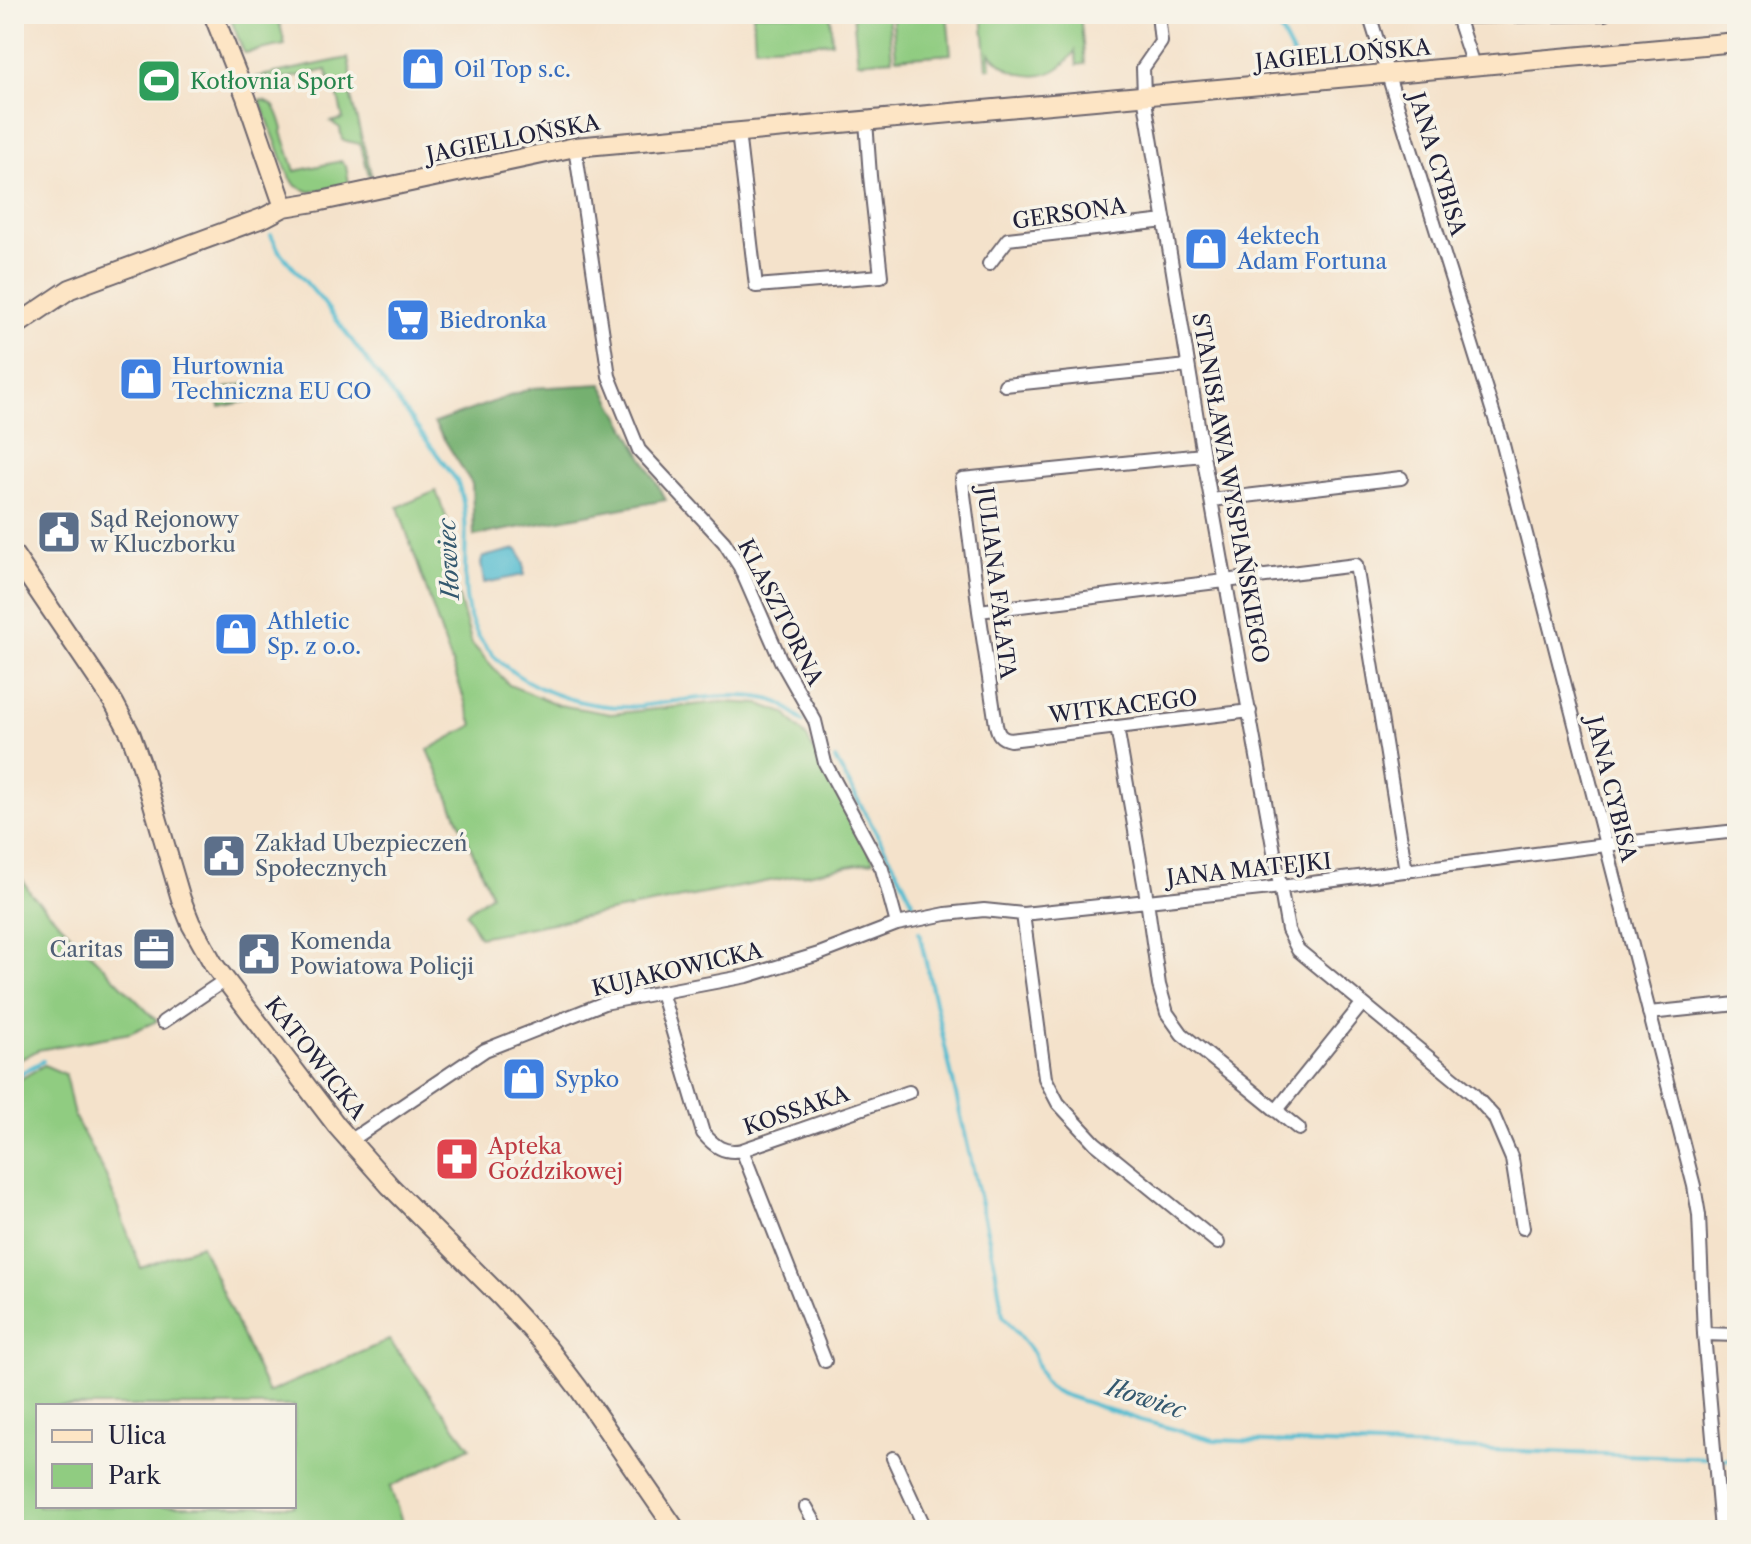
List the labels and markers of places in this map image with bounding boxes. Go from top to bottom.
shop icon: Oil Top s.c. [399,45,447,93]
place label: Oil Top s.c. [454,56,571,83]
sports icon: Kotłovnia Sport [135,57,183,105]
place label: Kotłovnia Sport [190,68,354,95]
place label: 4ektech Adam Fortuna [1236,223,1388,275]
shop icon: 4ektech Adam Fortuna [1182,225,1230,273]
supermarket icon: Biedronka [384,296,432,344]
place label: Biedronka [439,307,547,334]
place label: Hurtownia Techniczna EU CO [172,353,372,405]
shop icon: Hurtownia Techniczna EU CO [117,355,165,403]
place label: Sąd Rejonowy w Kluczborku [89,506,240,558]
public building icon: Sąd Rejonowy w Kluczborku [35,508,83,556]
place label: Athletic Sp. z o.o. [266,608,361,660]
shop icon: Athletic Sp. z o.o. [212,610,260,658]
place label: Zakład Ubezpieczeń Społecznych [255,830,468,882]
public building icon: Zakład Ubezpieczeń Społecznych [200,832,248,880]
office icon: Caritas [130,925,178,973]
place label: Komenda Powiatowa Policji [290,928,474,980]
public building icon: Komenda Powiatowa Policji [235,930,283,978]
place label: Caritas [50,936,123,963]
shop icon: Sypko [500,1055,548,1103]
place label: Sypko [555,1066,619,1093]
place label: Apteka Goździkowej [487,1133,623,1185]
pharmacy icon: Apteka Goździkowej [433,1135,481,1183]

